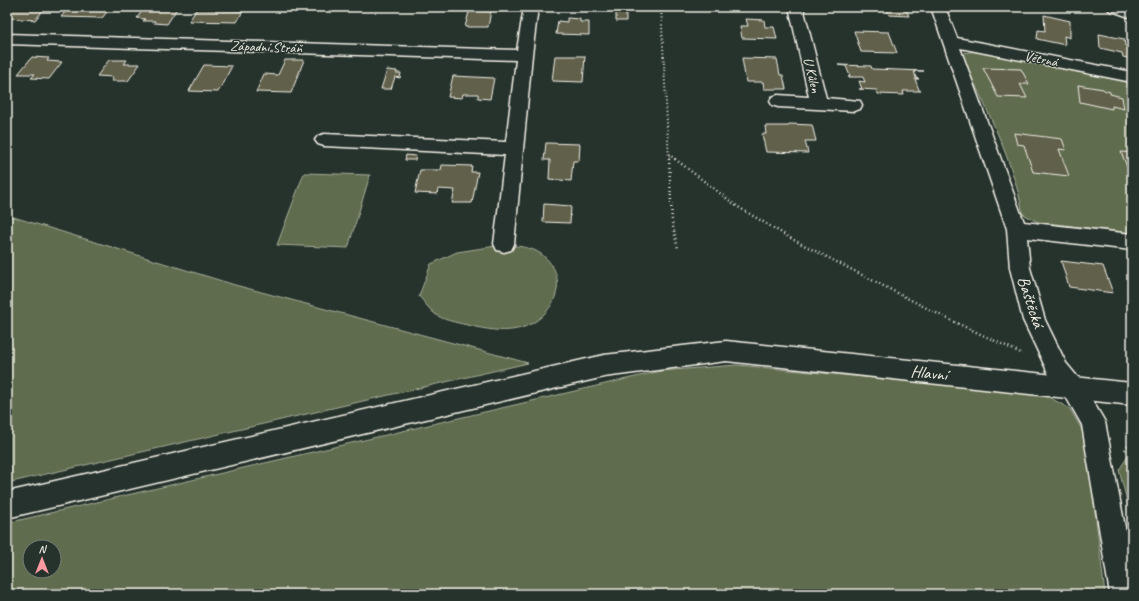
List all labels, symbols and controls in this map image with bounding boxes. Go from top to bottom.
street label: Západní Stráň [230,37,304,57]
street label: Větrná [1023,47,1061,71]
street label: U Kůlen [800,56,824,95]
street label: Baštěcká [1013,274,1050,332]
street label: Hlavní [910,361,952,386]
north arrow [22,539,62,579]
text: N [39,542,48,556]

